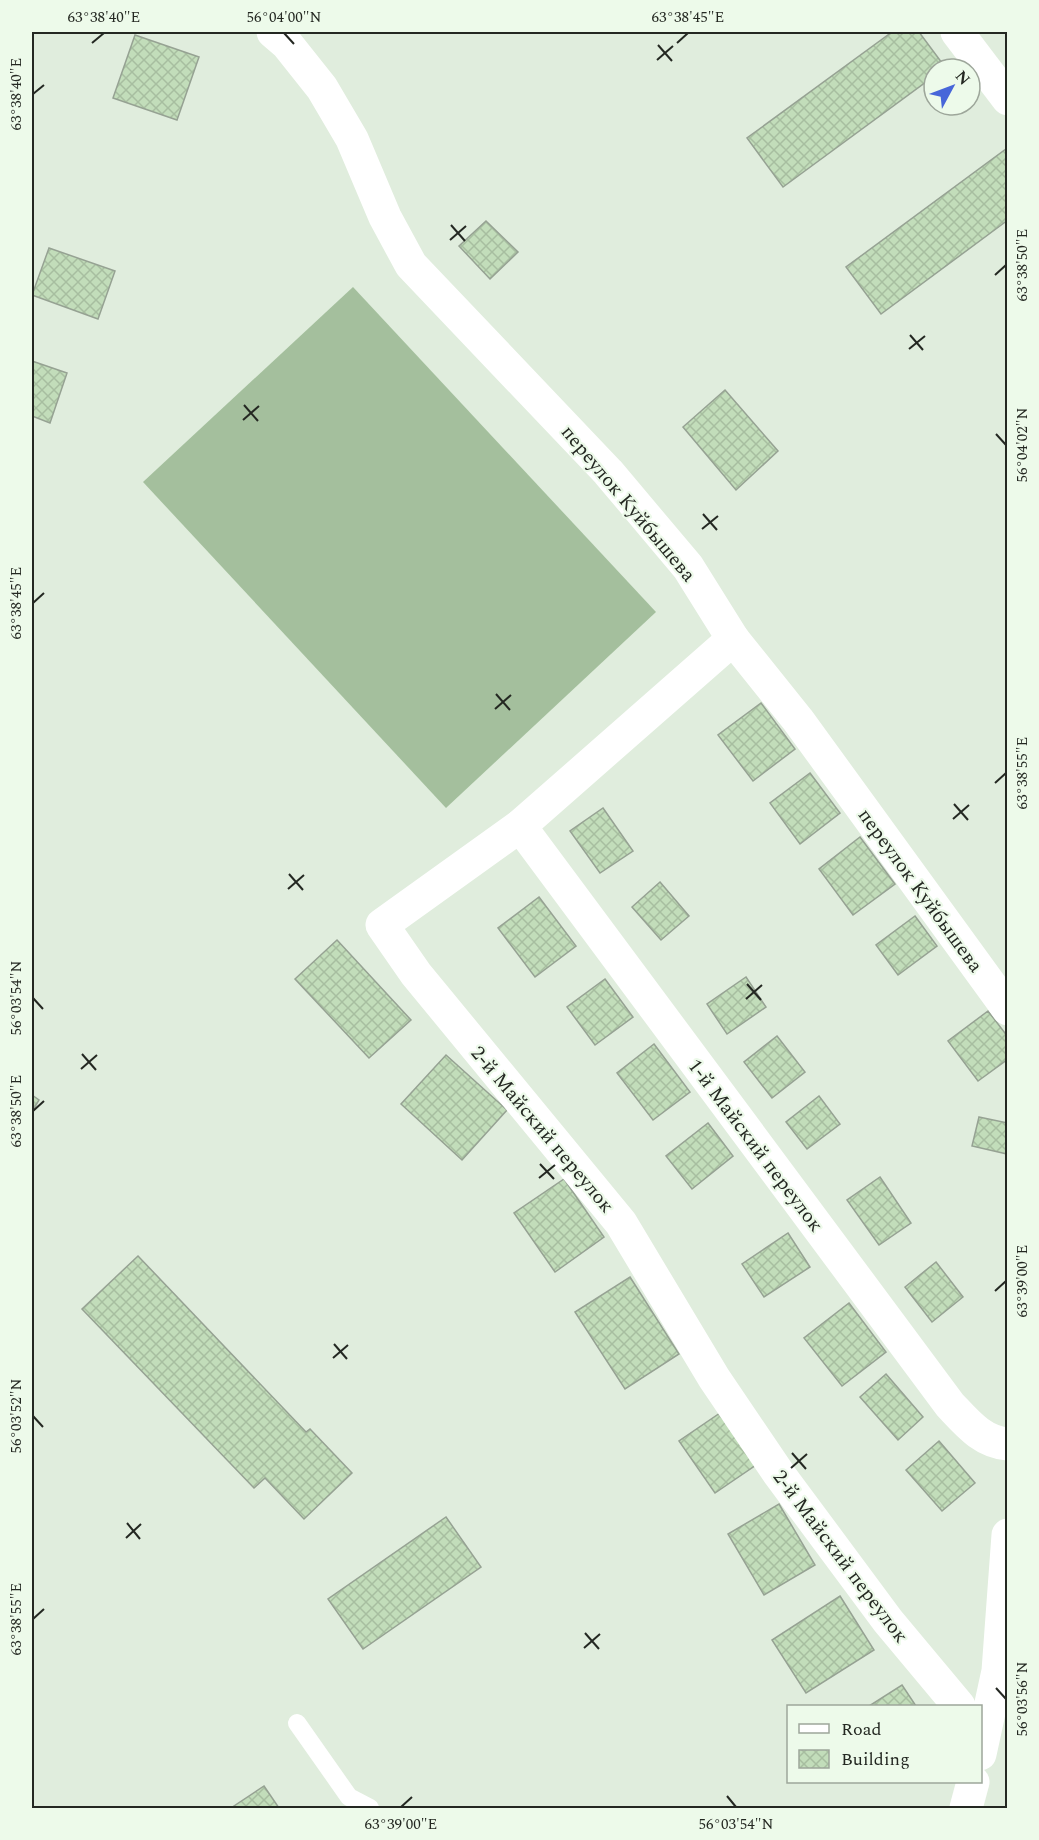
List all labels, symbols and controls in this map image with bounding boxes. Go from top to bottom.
text: 63°38'40"E [68,6,140,29]
text: 56°04'00"N [247,6,322,29]
text: 63°38'45"E [652,6,724,29]
north arrow [922,57,982,117]
text: 63°38'40"E [5,58,28,130]
text: N [949,65,976,91]
text: 63°38'50"E [1011,229,1034,301]
text: 56°04'02"N [1011,407,1034,483]
street label: переулок Куйбышева [553,419,703,589]
text: 63°38'45"E [5,567,28,639]
text: 63°38'55"E [1011,737,1034,809]
street label: переулок Куйбышева [850,802,990,979]
text: 56°03'54"N [5,960,28,1036]
street label: 2-й Майский переулок [463,1040,621,1220]
street label: 1-й Майский переулок [680,1053,830,1239]
text: 63°38'50"E [5,1075,28,1147]
text: 63°39'00"E [1011,1245,1034,1317]
text: 56°03'52"N [5,1378,28,1454]
street label: 2-й Майский переулок [765,1464,915,1650]
text: 63°38'55"E [5,1583,28,1655]
text: 56°03'56"N [1011,1661,1034,1737]
legend [787,1705,982,1783]
text: Road [841,1716,882,1743]
text: Building [841,1746,910,1773]
text: 63°39'00"E [365,1813,437,1836]
text: 56°03'54"N [699,1813,774,1836]

